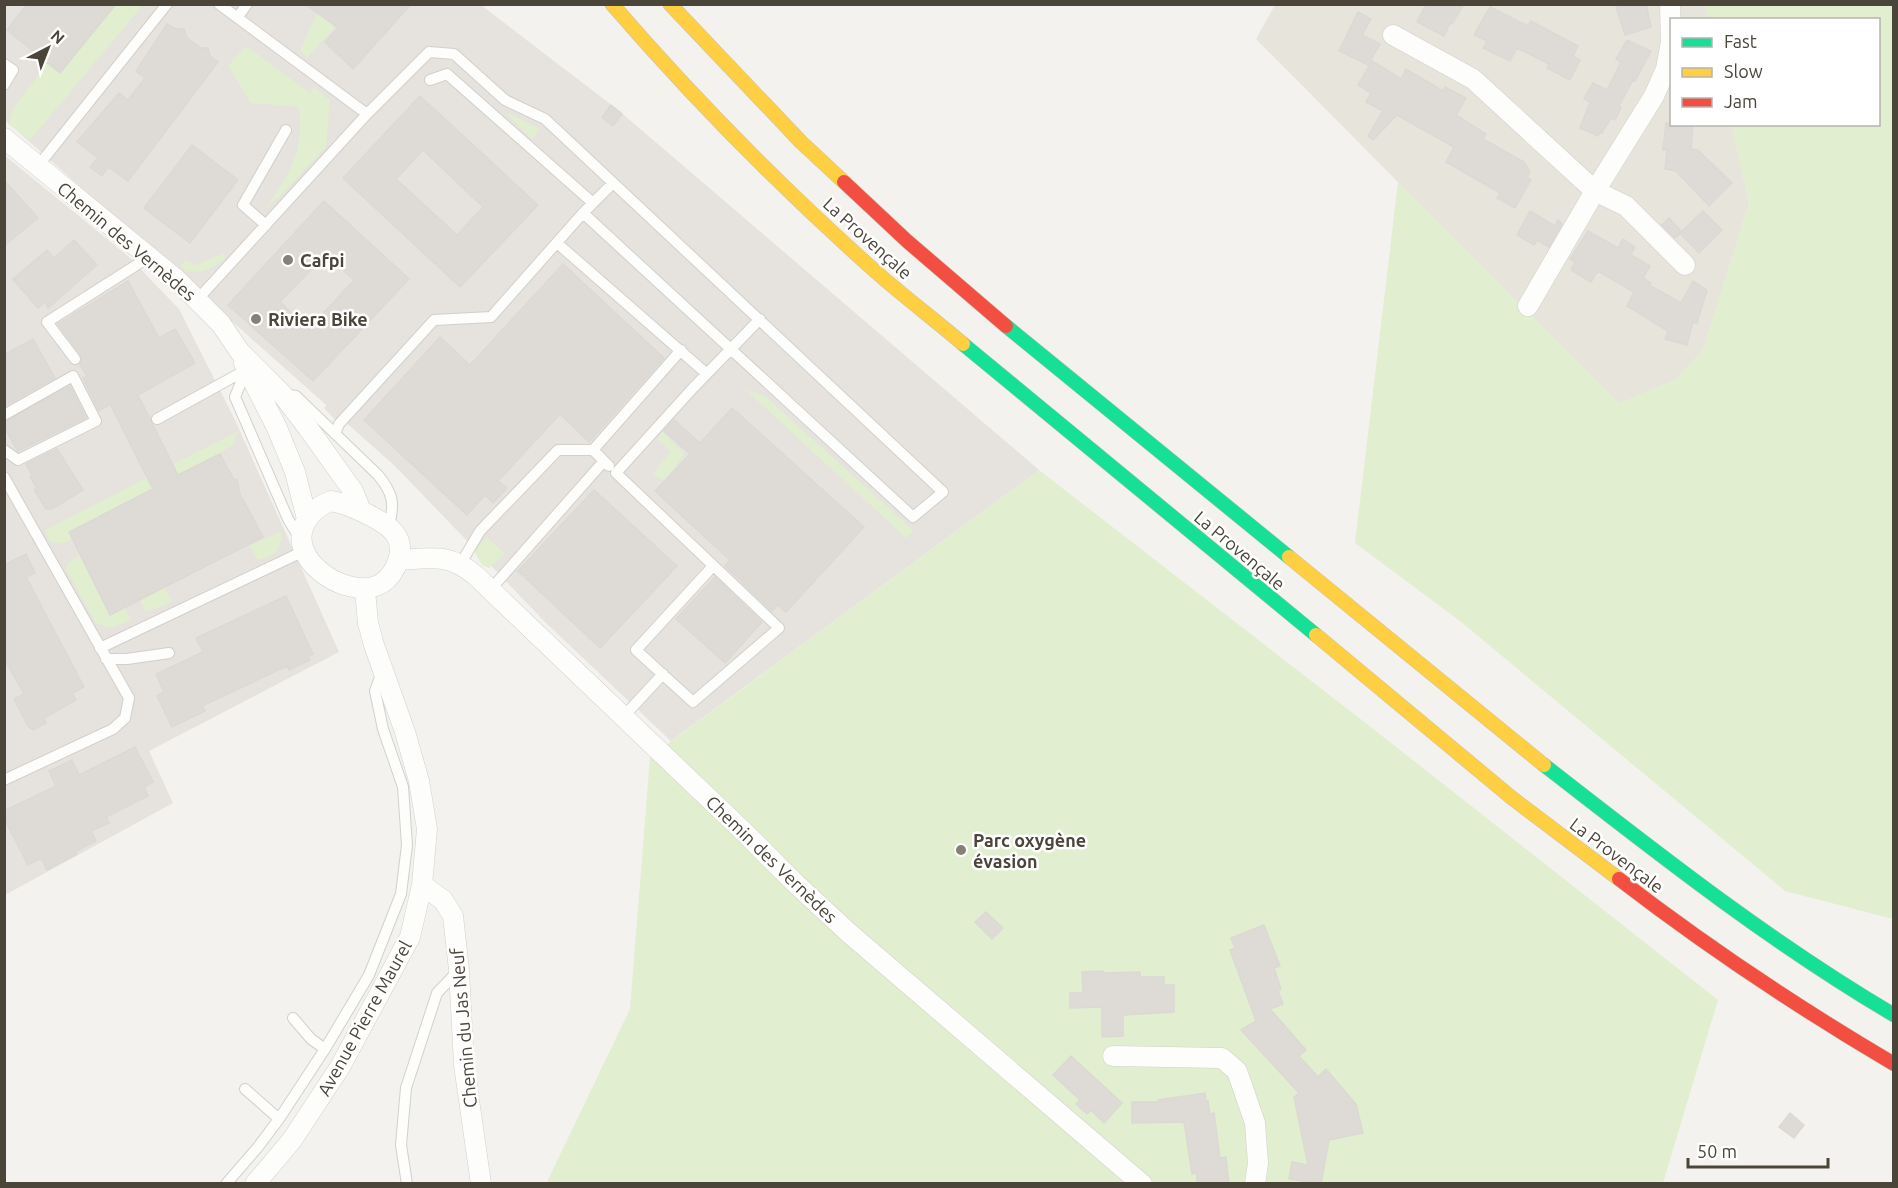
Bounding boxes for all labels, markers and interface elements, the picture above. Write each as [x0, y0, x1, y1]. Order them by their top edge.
north arrow [18, 18, 78, 78]
legend [1670, 18, 1880, 126]
text: N [48, 26, 68, 48]
text: Fast [1724, 31, 1757, 51]
text: Slow [1724, 61, 1763, 81]
text: Jam [1724, 91, 1758, 111]
street label: Chemin des Vernèdes [54, 177, 200, 305]
street label: La Provençale [820, 193, 916, 283]
place label: Cafpi [300, 250, 345, 270]
marker: Cafpi [281, 253, 295, 267]
place label: Riviera Bike [268, 309, 368, 329]
marker: Riviera Bike [249, 312, 263, 326]
street label: La Provençale [1191, 506, 1289, 594]
street label: Chemin des Vernèdes [702, 791, 842, 927]
street label: La Provençale [1566, 813, 1668, 897]
place label: Parc oxygène évasion [973, 830, 1086, 871]
marker: Parc oxygène évasion [954, 843, 968, 857]
street label: Avenue Pierre Maurel [313, 937, 415, 1099]
street label: Chemin du Jas Neuf [446, 947, 480, 1109]
scale bar [1688, 1131, 1828, 1169]
text: 50 m [1697, 1141, 1737, 1161]

